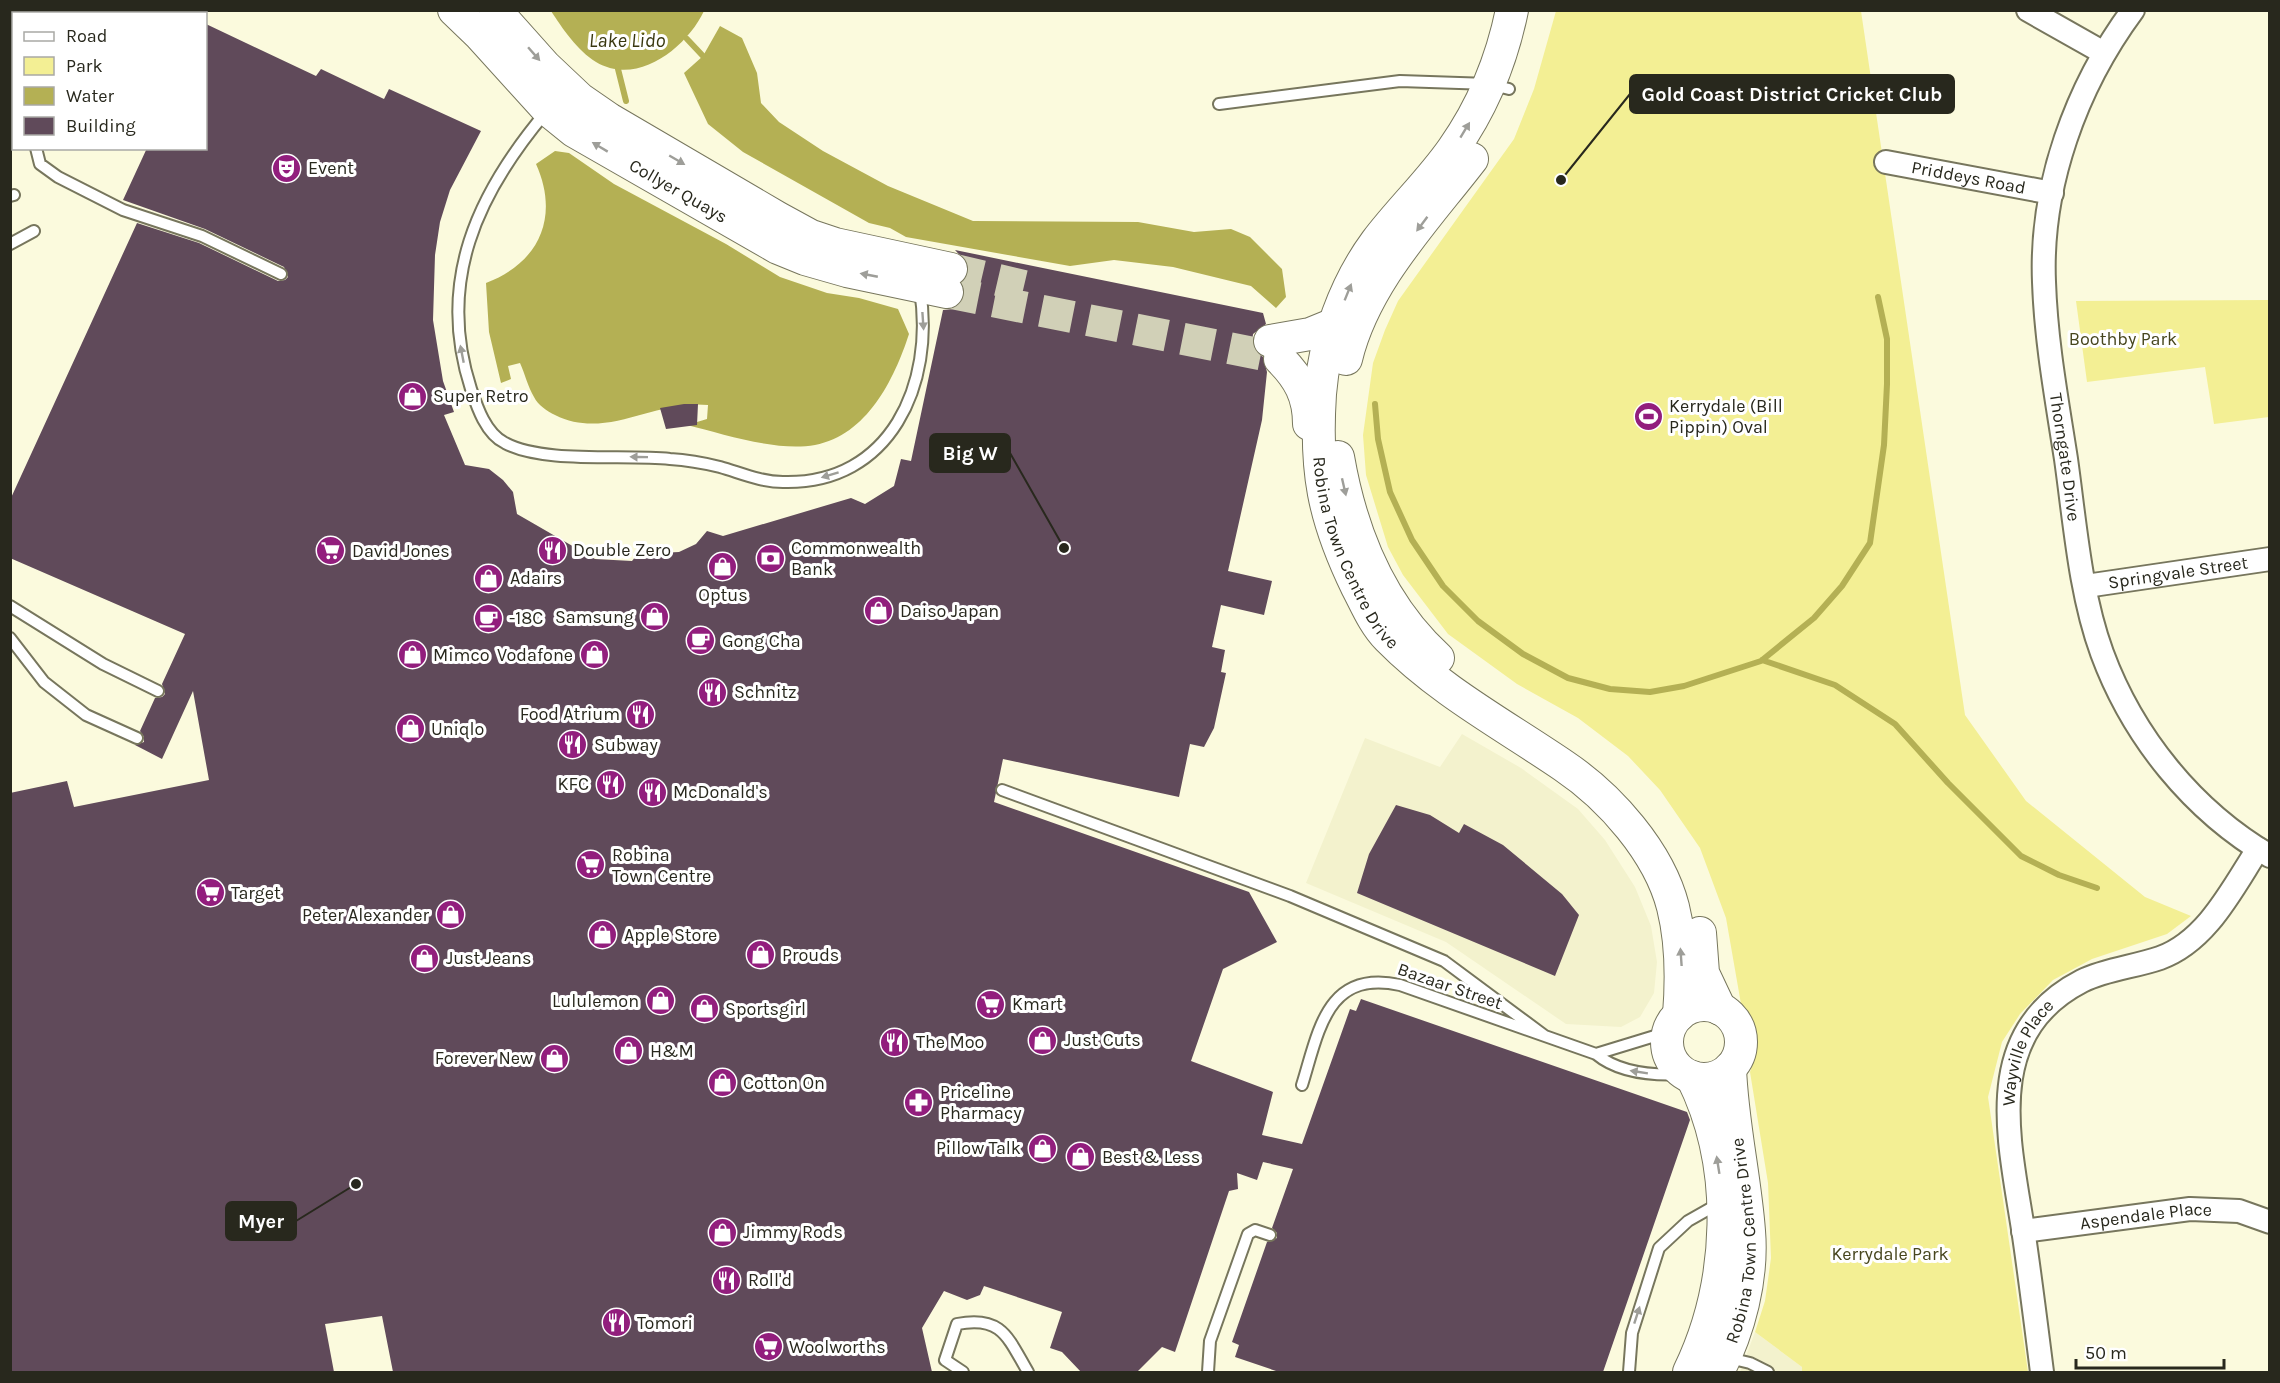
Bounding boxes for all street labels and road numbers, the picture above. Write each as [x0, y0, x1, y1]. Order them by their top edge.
street label: Collyer Quays [625, 154, 731, 228]
street label: Priddeys Road [1910, 156, 2028, 199]
street label: Thorngate Drive [2045, 391, 2085, 523]
street label: Robina Town Centre Drive [1308, 456, 1403, 654]
street label: Springvale Street [2106, 551, 2250, 594]
street label: Bazaar Street [1395, 958, 1506, 1014]
street label: Wayville Place [1997, 994, 2058, 1106]
street label: Robina Town Centre Drive [1721, 1136, 1761, 1346]
street label: Aspendale Place [2079, 1198, 2213, 1234]

